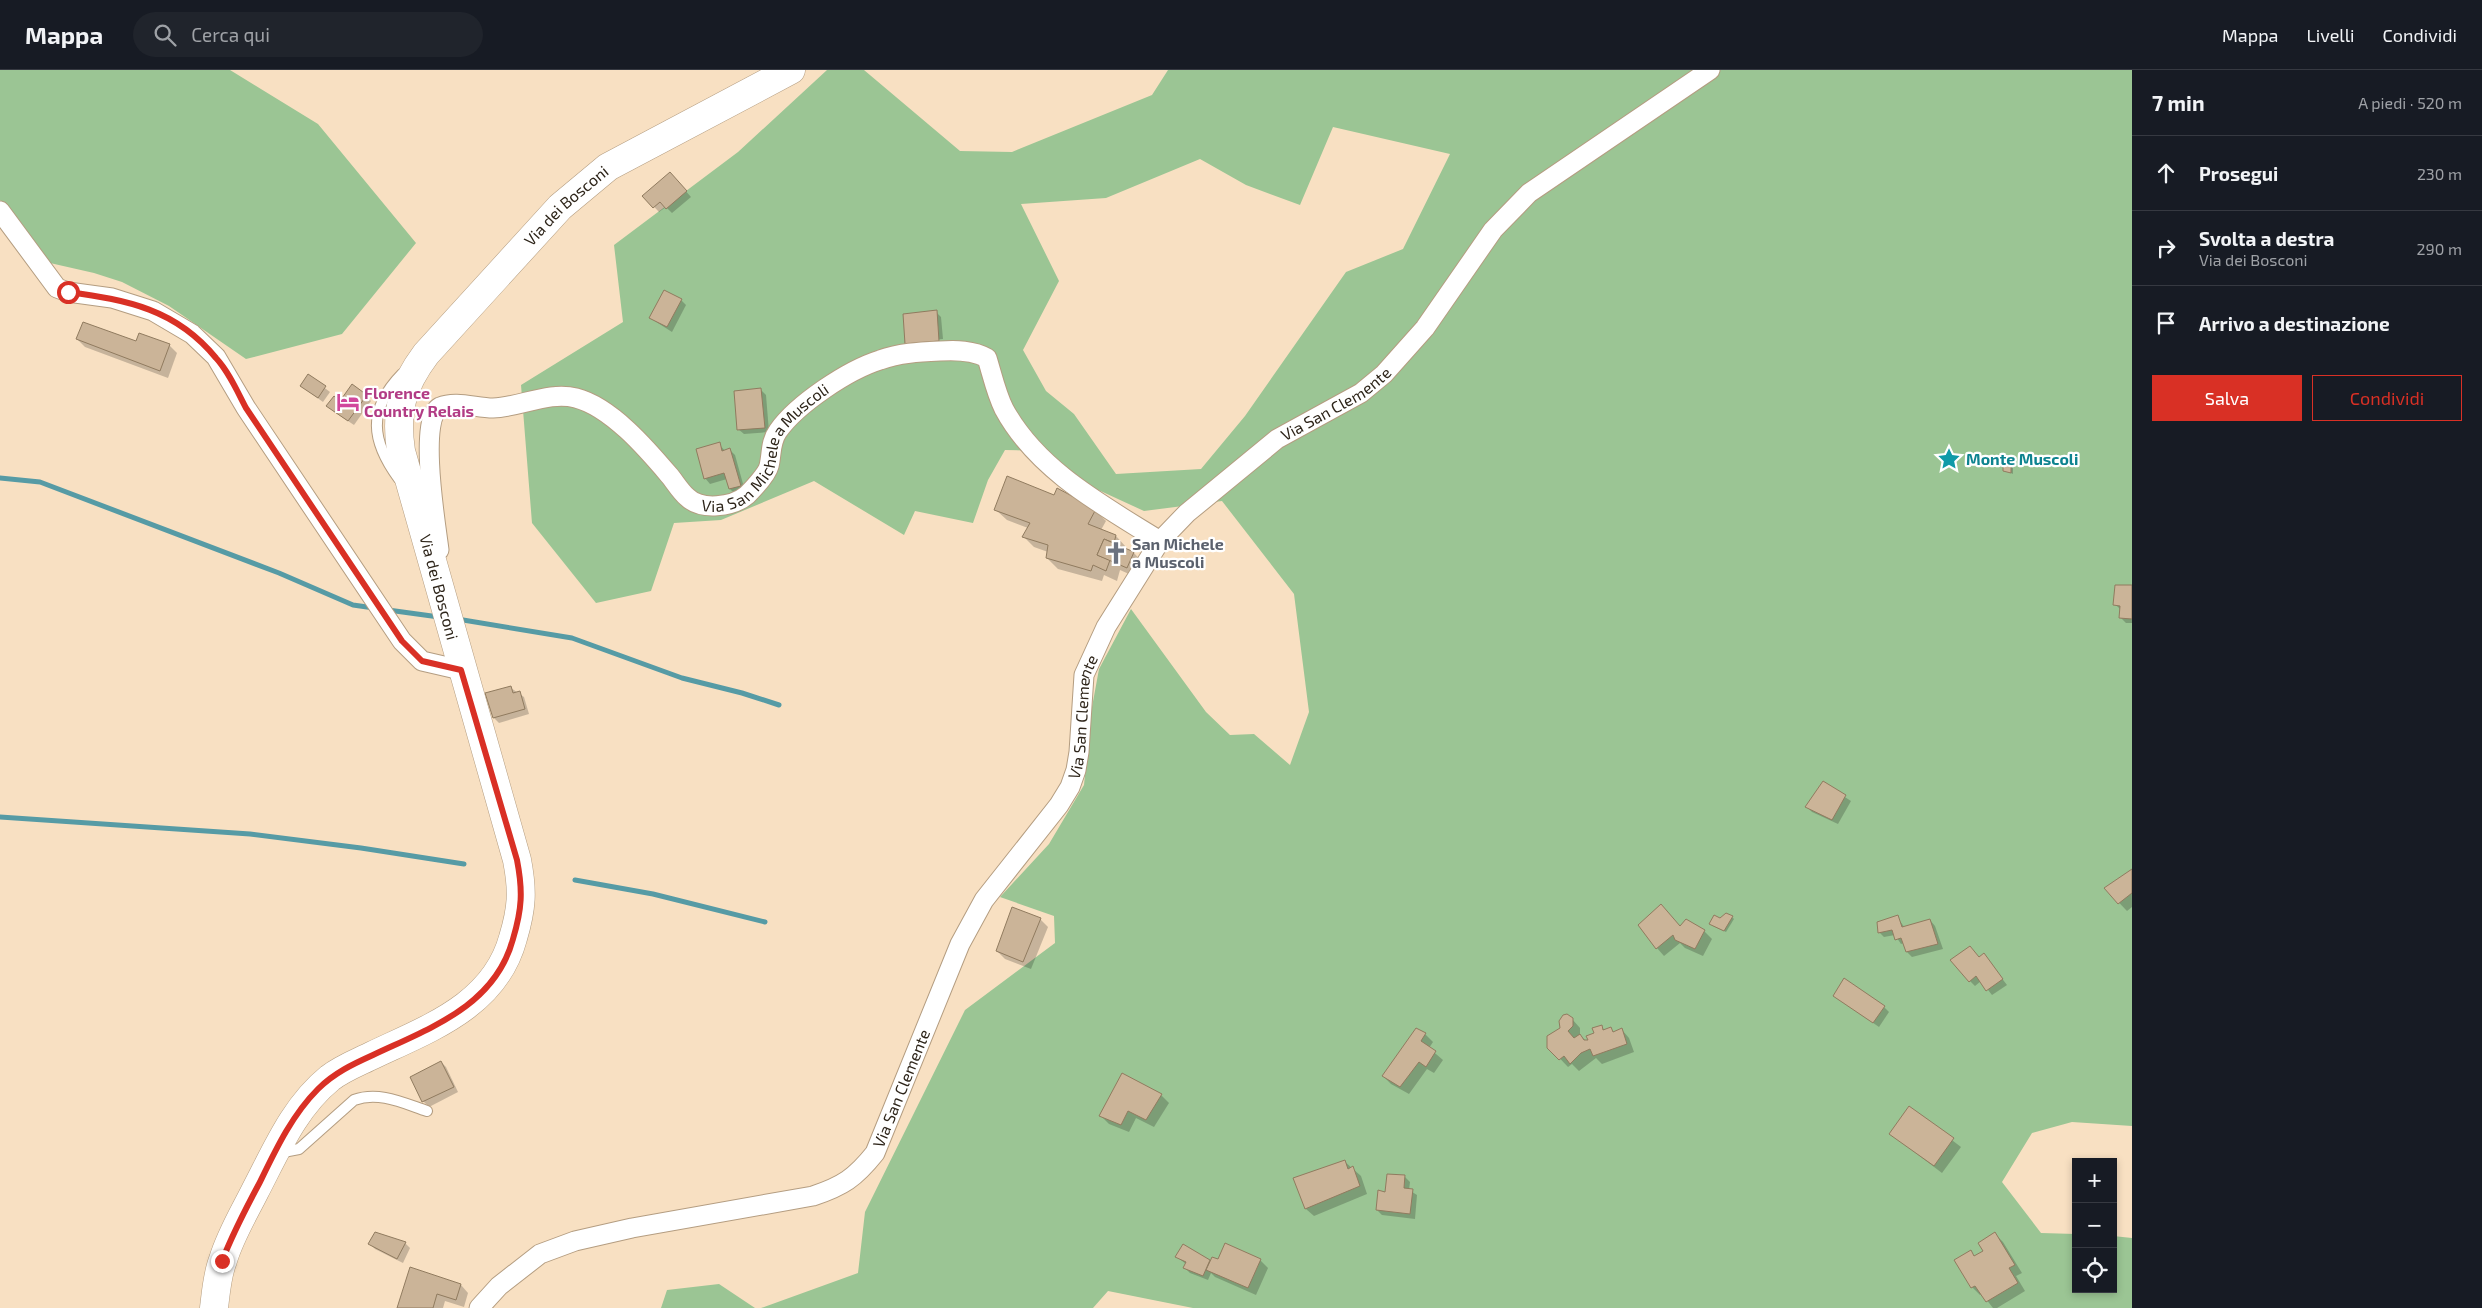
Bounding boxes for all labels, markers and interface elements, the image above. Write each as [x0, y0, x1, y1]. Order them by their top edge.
search box [133, 12, 483, 57]
text: Mappa [25, 20, 103, 49]
icon: search [151, 21, 179, 49]
text: Cerca qui [191, 23, 270, 46]
text: Mappa [2222, 24, 2279, 46]
text: Livelli [2307, 24, 2354, 46]
text: Condividi [2382, 24, 2457, 46]
text: 7 min [2152, 90, 2205, 115]
text: A piedi · 520 m [2358, 93, 2462, 112]
icon: ahead [2152, 159, 2180, 187]
street label: Via dei Bosconi [520, 161, 612, 249]
text: Prosegui [2199, 162, 2278, 185]
text: 230 m [2417, 164, 2462, 183]
text: Svolta a destra [2199, 227, 2334, 250]
icon: right [2152, 234, 2180, 262]
text: 290 m [2417, 239, 2462, 258]
text: Via dei Bosconi [2199, 250, 2308, 269]
route start [57, 281, 80, 304]
icon: arrive [2152, 309, 2180, 337]
text: Arrivo a destinazione [2199, 312, 2390, 335]
street label: Via San Clemente [1277, 363, 1395, 444]
button: Salva [2152, 375, 2302, 421]
button: Condividi [2312, 375, 2462, 421]
street label: Via San Michele a Muscoli [700, 379, 832, 515]
place label: Florence Country Relais [364, 383, 474, 421]
hotel icon: Florence Country Relais [335, 389, 361, 415]
place icon: Monte Muscoli [1936, 446, 1962, 472]
place label: Monte Muscoli [1966, 449, 2079, 468]
street label: Via dei Bosconi [416, 532, 463, 642]
place label: San Michele a Muscoli [1132, 534, 1224, 571]
church icon: San Michele a Muscoli [1103, 540, 1129, 566]
street label: Via San Clemente [1064, 651, 1101, 782]
street label: Via San Clemente [868, 1026, 933, 1150]
map controls [2072, 1158, 2117, 1293]
button: + [2072, 1158, 2117, 1203]
button: − [2072, 1203, 2117, 1248]
button: locate [2072, 1248, 2117, 1293]
route end [211, 1250, 234, 1273]

